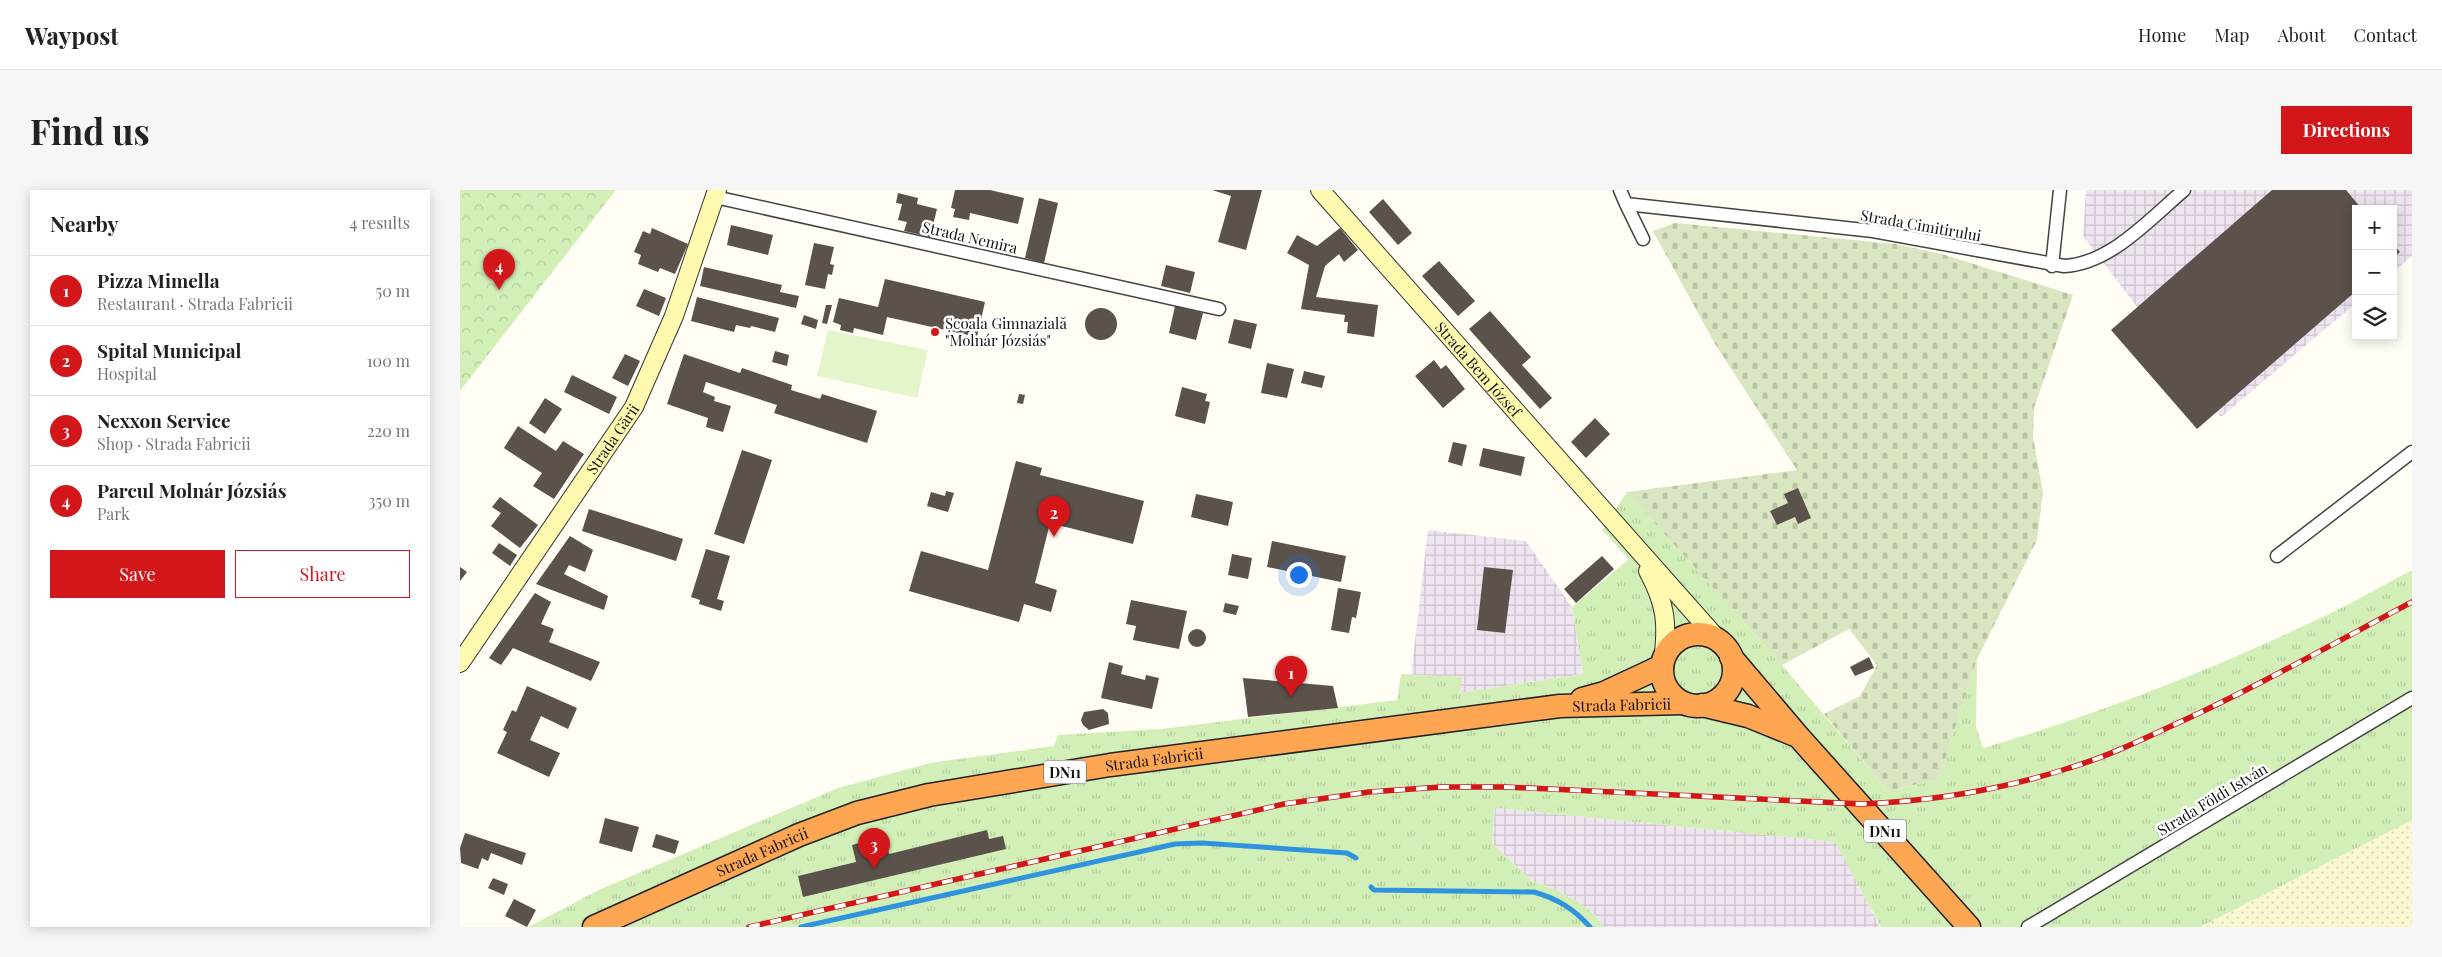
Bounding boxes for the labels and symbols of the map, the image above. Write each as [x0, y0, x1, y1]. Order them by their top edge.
street label: Strada Cimitirului [1859, 205, 1984, 246]
street label: Strada Nemira [920, 216, 1020, 258]
pin: 4 [483, 249, 515, 290]
place label: Școala Gimnazială "Molnár Józsiás" [945, 313, 1067, 350]
street label: Strada Bem József [1431, 317, 1527, 422]
marker: Școala Gimnazială "Molnár Józsiás" [929, 326, 941, 338]
street label: Strada Gării [581, 399, 644, 478]
pin: 2 [1038, 496, 1070, 537]
your location [1286, 562, 1312, 588]
pin: 1 [1275, 656, 1307, 697]
street label: Strada Fabricii [1572, 693, 1672, 716]
street label: Strada Fabricii [1104, 743, 1205, 776]
street label: Strada Földi István [2153, 758, 2271, 840]
road number: DN11 [1044, 760, 1086, 784]
road number: DN11 [1864, 820, 1906, 842]
street label: Strada Fabricii [713, 822, 811, 881]
pin: 3 [858, 828, 890, 869]

